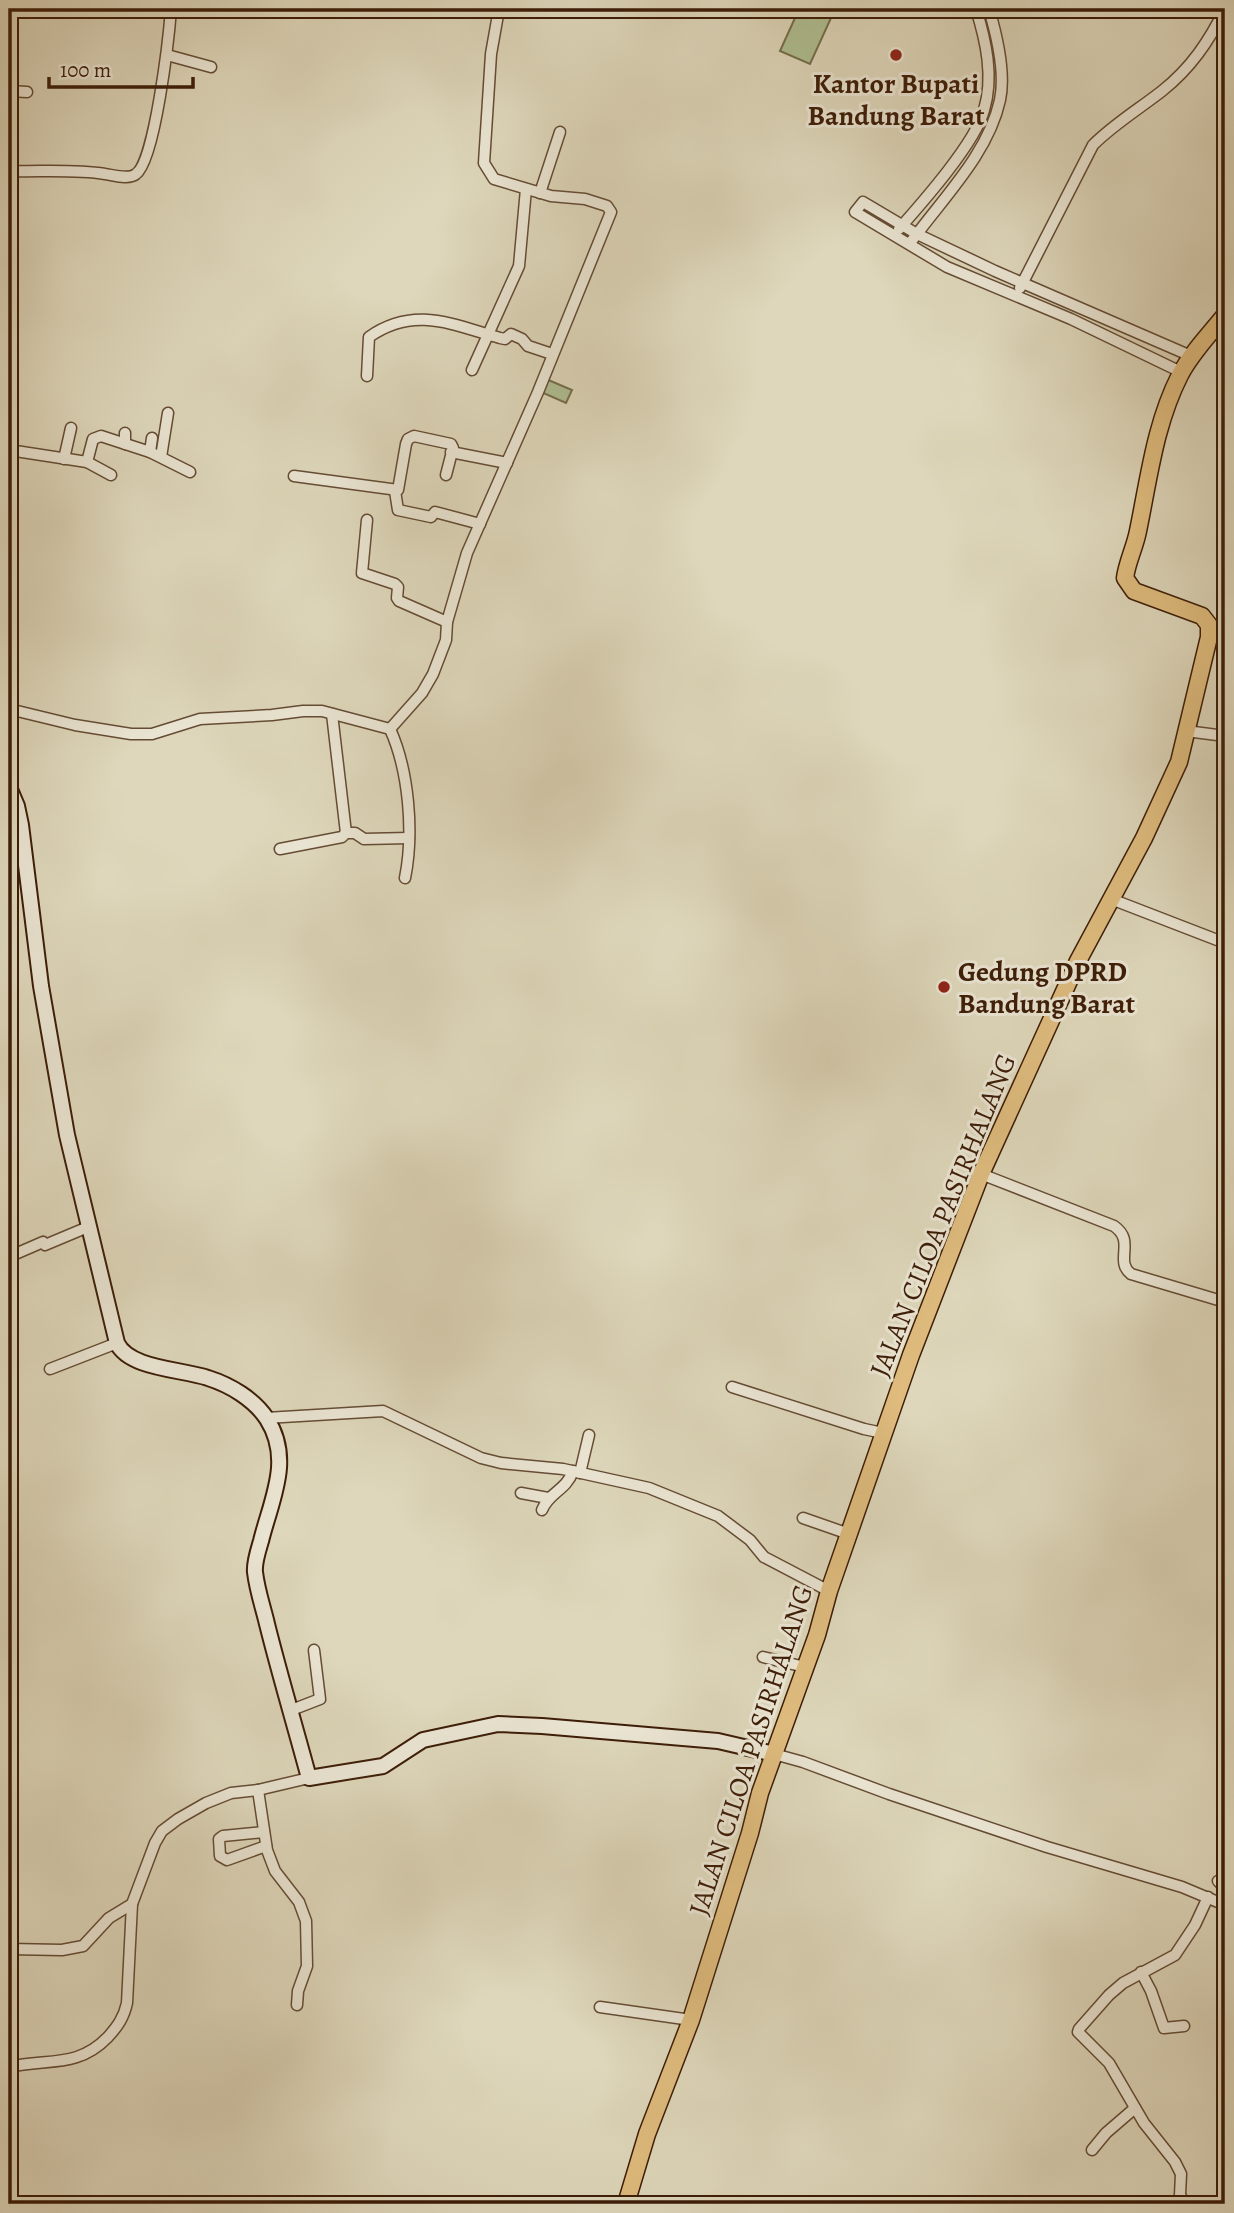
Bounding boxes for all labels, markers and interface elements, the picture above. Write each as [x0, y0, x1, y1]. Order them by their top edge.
scale bar [49, 46, 192, 90]
marker: Kantor Bupati Bandung Barat [888, 47, 904, 63]
text: 100 m [60, 56, 111, 84]
place label: Kantor Bupati Bandung Barat [807, 65, 985, 135]
place label: Gedung DPRD Bandung Barat [958, 953, 1135, 1023]
marker: Gedung DPRD Bandung Barat [936, 979, 952, 995]
street label: JALAN CILOA PASIRHALANG [861, 1048, 1025, 1383]
street label: JALAN CILOA PASIRHALANG [680, 1580, 822, 1920]

